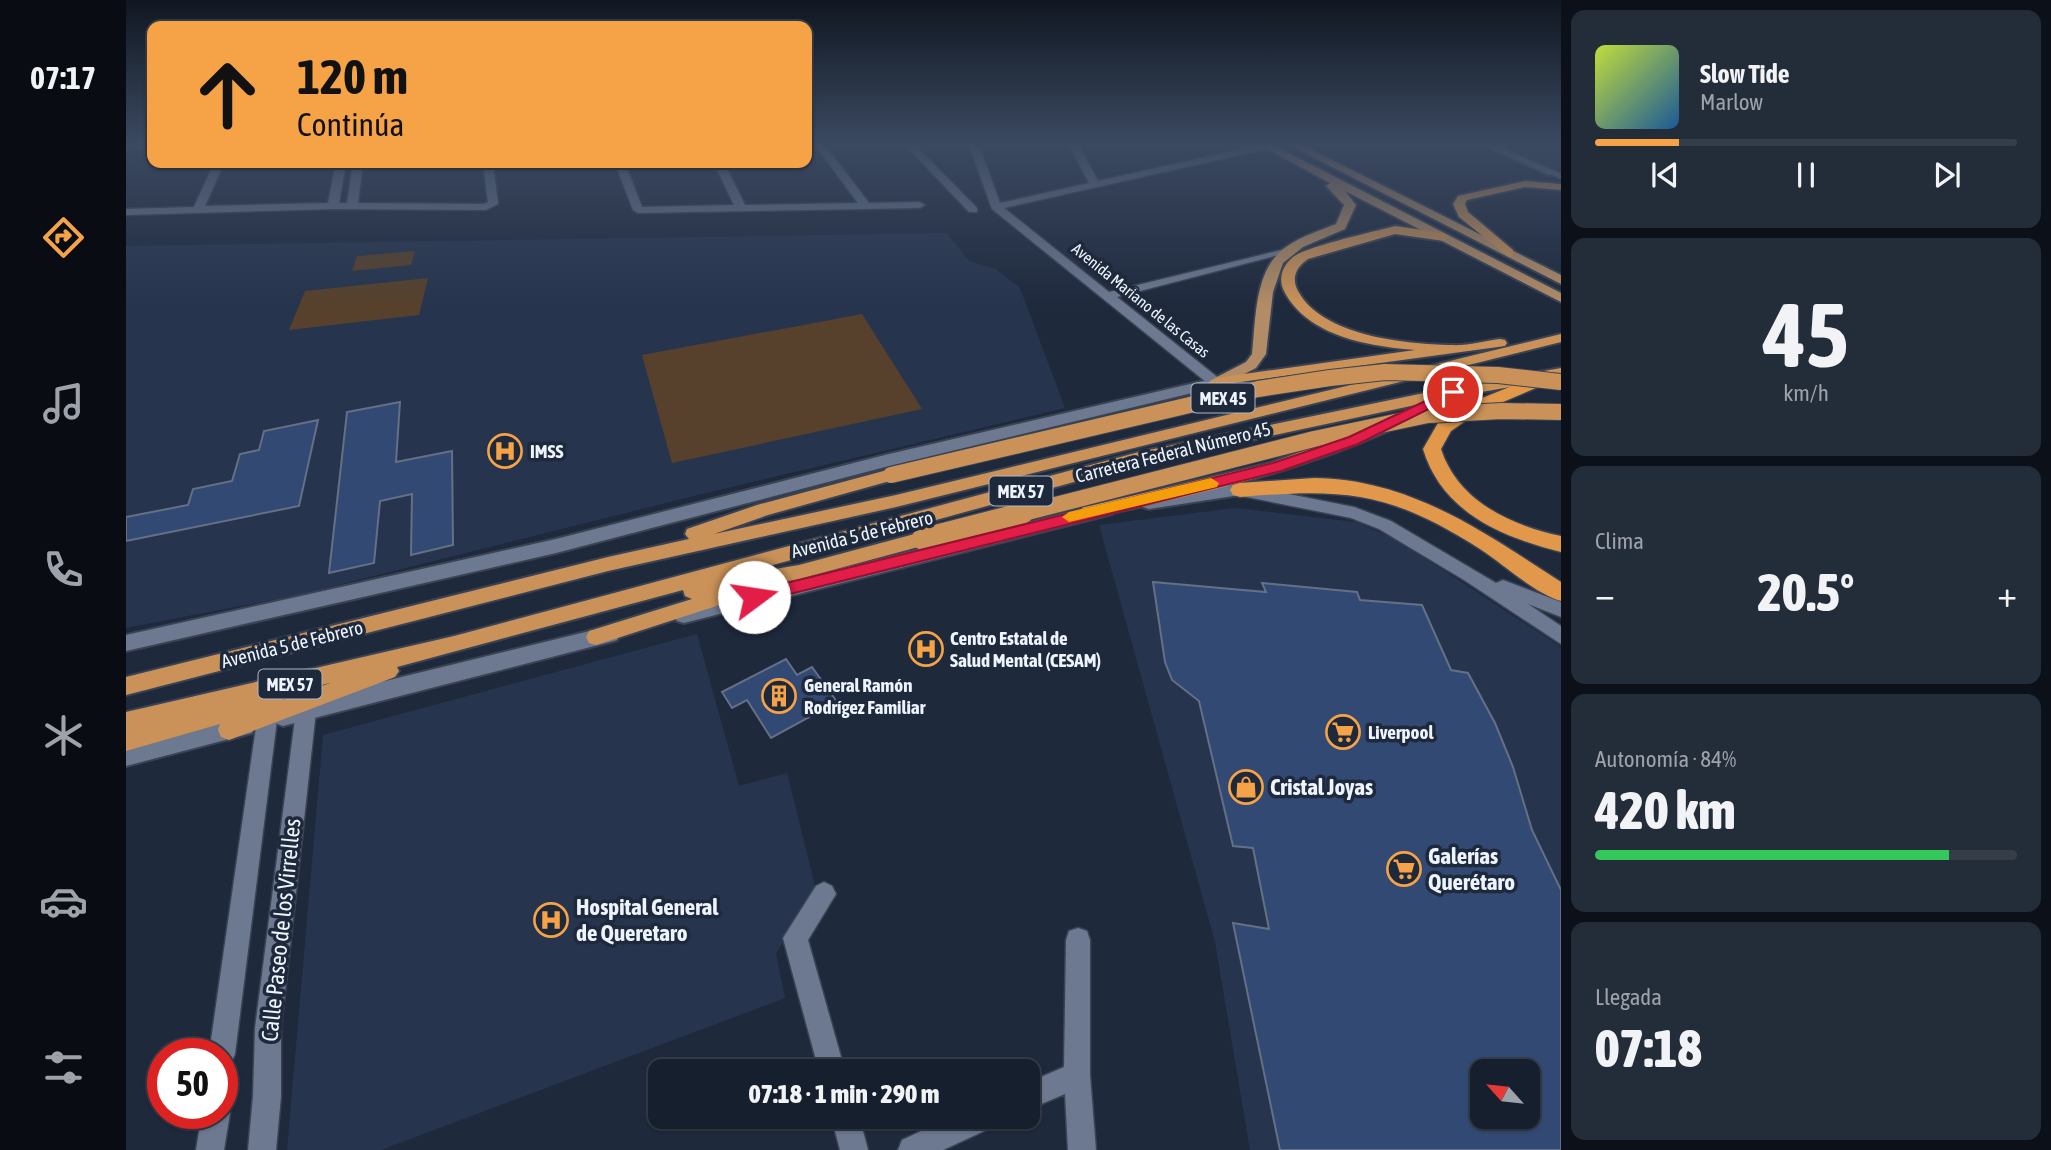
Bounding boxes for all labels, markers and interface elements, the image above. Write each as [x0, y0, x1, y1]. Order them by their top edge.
text: 120 m [297, 48, 408, 104]
icon: ahead [182, 49, 273, 140]
text: 07:17 [30, 59, 96, 96]
text: Slow Tide [1700, 59, 1790, 89]
text: Marlow [1700, 89, 1763, 115]
text: Continúa [297, 106, 404, 143]
icon: previous [1646, 156, 1684, 194]
icon: pause [1787, 156, 1825, 194]
icon: next [1928, 156, 1966, 194]
icon: directions [39, 213, 88, 262]
street label: Avenida Mariano de las Casas [1069, 239, 1214, 361]
text: 45 [1763, 282, 1849, 386]
pin [1423, 362, 1483, 422]
icon: arrive [1434, 373, 1472, 411]
icon: music [39, 379, 88, 428]
text: km/h [1783, 380, 1829, 406]
road number: MEX 45 [1192, 384, 1254, 412]
street label: Carretera Federal Número 45 [1073, 417, 1273, 487]
hospital icon: IMSS [486, 432, 524, 470]
place label: IMSS [530, 440, 564, 462]
road number: MEX 57 [990, 476, 1052, 505]
street label: Avenida 5 de Febrero [789, 506, 935, 562]
text: Clima [1595, 528, 1644, 554]
icon: phone [39, 545, 88, 594]
position arrow [717, 560, 791, 634]
text: 20.5° [1758, 562, 1854, 622]
text: − [1595, 572, 1615, 615]
text: + [1997, 572, 2017, 615]
street label: Avenida 5 de Febrero [219, 616, 365, 672]
place label: Centro Estatal de Salud Mental (CESAM) [950, 627, 1101, 671]
hospital icon: Centro Estatal de Salud Mental (CESAM) [907, 630, 945, 668]
road number: MEX 57 [258, 670, 322, 698]
place label: General Ramón Rodrígez Familiar [804, 674, 926, 718]
building icon: General Ramón Rodrígez Familiar [760, 677, 798, 715]
icon: climate [39, 711, 88, 760]
supermarket icon: Liverpool [1324, 713, 1362, 751]
place label: Liverpool [1368, 721, 1434, 743]
text: Autonomía · 84% [1595, 746, 1736, 772]
shop icon: Cristal Joyas [1227, 768, 1265, 806]
place label: Cristal Joyas [1270, 774, 1373, 800]
text: 420 km [1595, 780, 1736, 840]
street label: Calle Paseo de los Virrelles [256, 817, 306, 1043]
place label: Galerías Querétaro [1428, 843, 1515, 895]
supermarket icon: Galerías Querétaro [1385, 850, 1423, 888]
icon: car [39, 877, 88, 926]
place label: Hospital General de Queretaro [576, 894, 719, 946]
hospital icon: Hospital General de Queretaro [532, 901, 570, 939]
text: Llegada [1595, 984, 1662, 1010]
text: 07:18 [1595, 1018, 1702, 1078]
speed limit sign: 50 [147, 1038, 238, 1129]
icon: filters [39, 1043, 88, 1092]
north arrow [1470, 1059, 1540, 1129]
map controls [1470, 1059, 1540, 1129]
text: 07:18 · 1 min · 290 m [749, 1079, 939, 1109]

